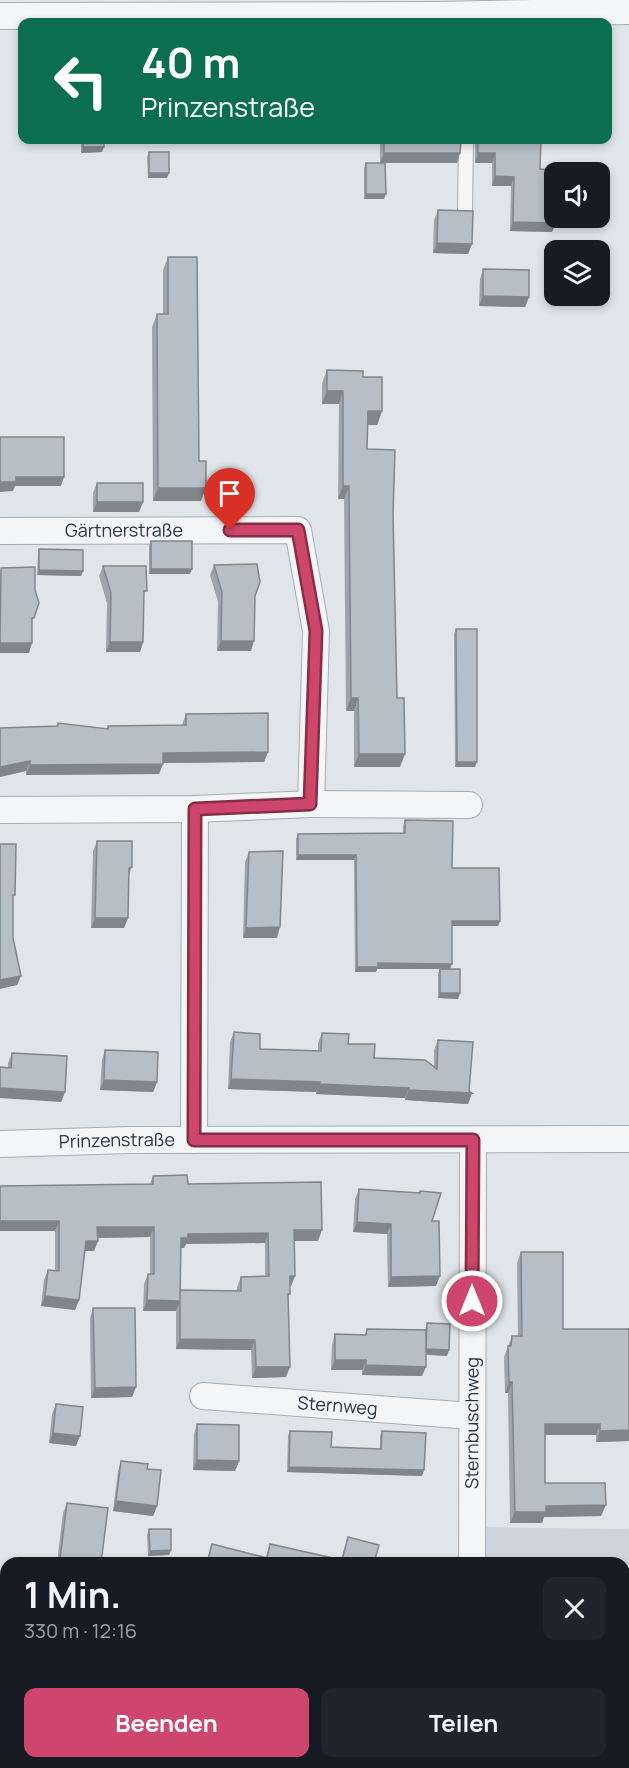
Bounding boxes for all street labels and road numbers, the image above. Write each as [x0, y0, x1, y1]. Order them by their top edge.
street label: Gärtnerstraße [65, 517, 183, 542]
street label: Prinzenstraße [58, 1127, 175, 1153]
street label: Sternbuschweg [459, 1357, 483, 1489]
street label: Sternweg [297, 1390, 379, 1420]

